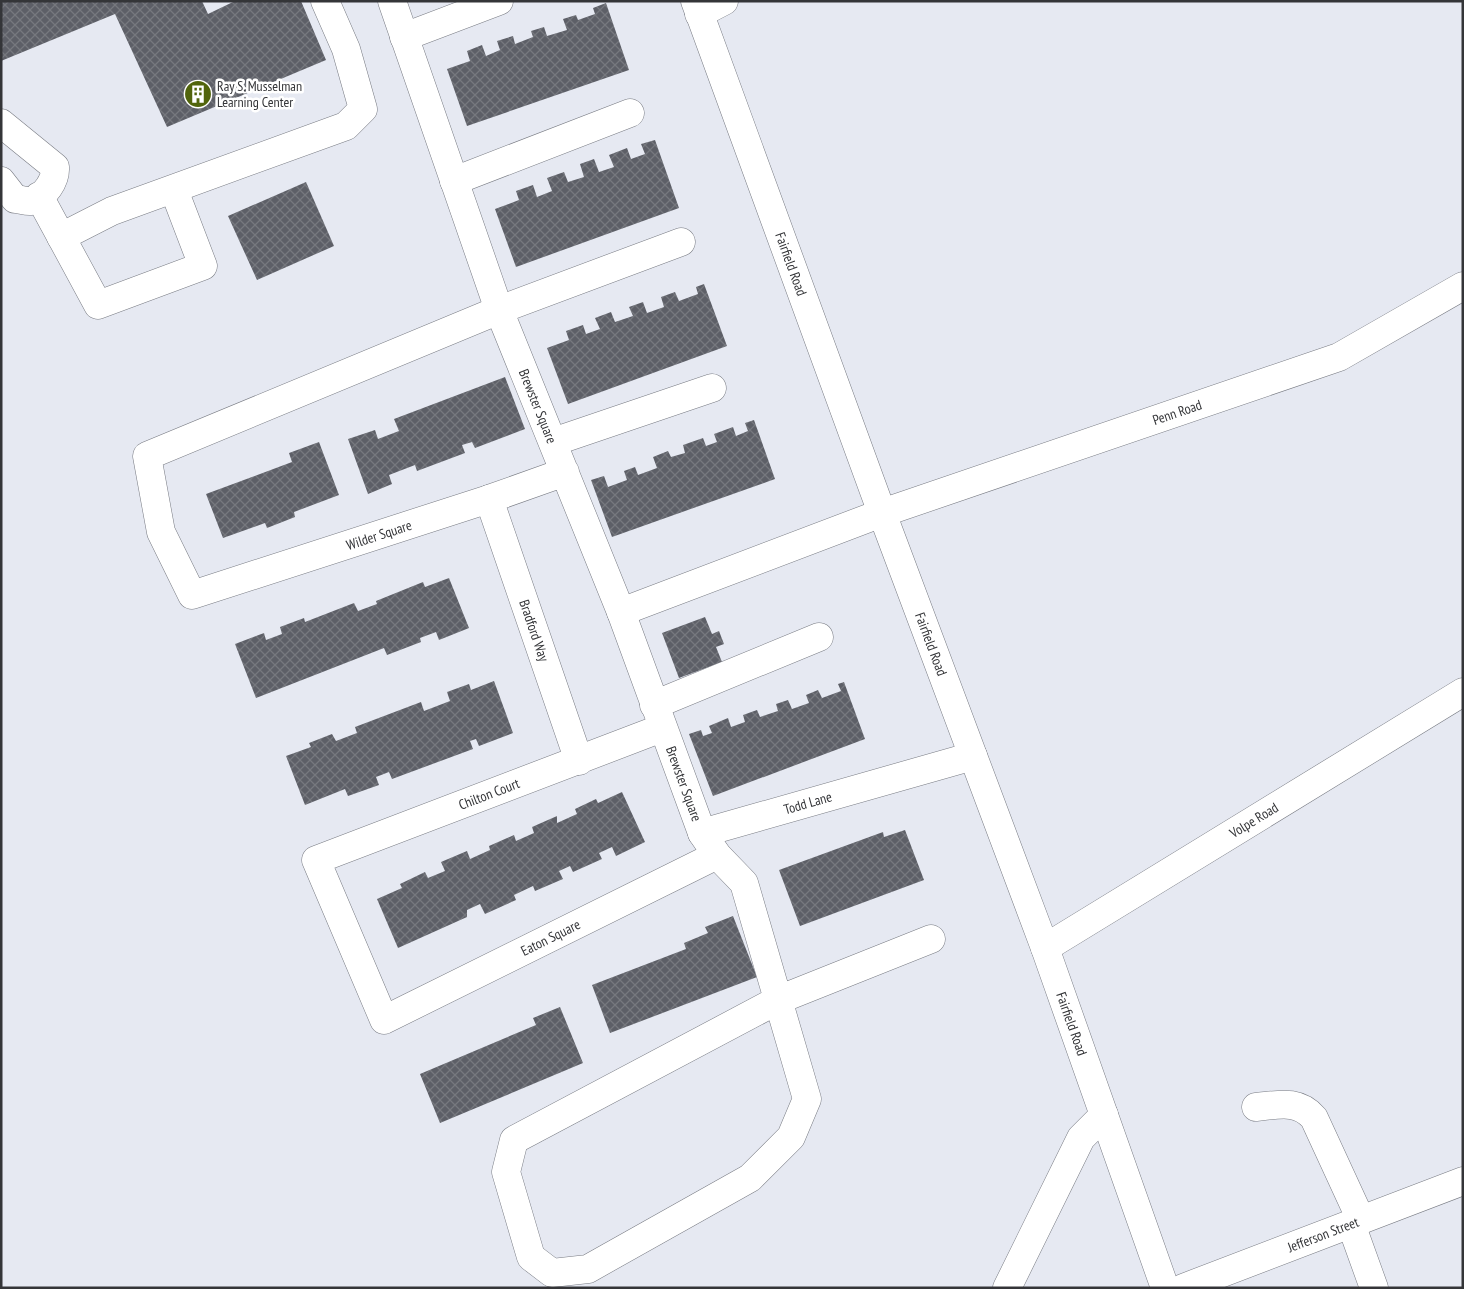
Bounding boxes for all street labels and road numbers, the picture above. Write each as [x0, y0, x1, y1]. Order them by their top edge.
street label: Fairfield Road [771, 230, 811, 298]
street label: Brewster Square [515, 366, 561, 446]
street label: Penn Road [1150, 396, 1204, 429]
street label: Wilder Square [344, 516, 414, 554]
street label: Bradford Way [515, 597, 553, 664]
street label: Fairfield Road [911, 610, 951, 678]
street label: Brewster Square [662, 744, 706, 824]
street label: Chilton Court [456, 774, 522, 814]
street label: Todd Lane [782, 788, 834, 818]
street label: Volpe Road [1225, 798, 1282, 842]
street label: Eaton Square [518, 915, 583, 960]
street label: Fairfield Road [1052, 989, 1091, 1058]
street label: Jefferson Street [1284, 1213, 1361, 1257]

